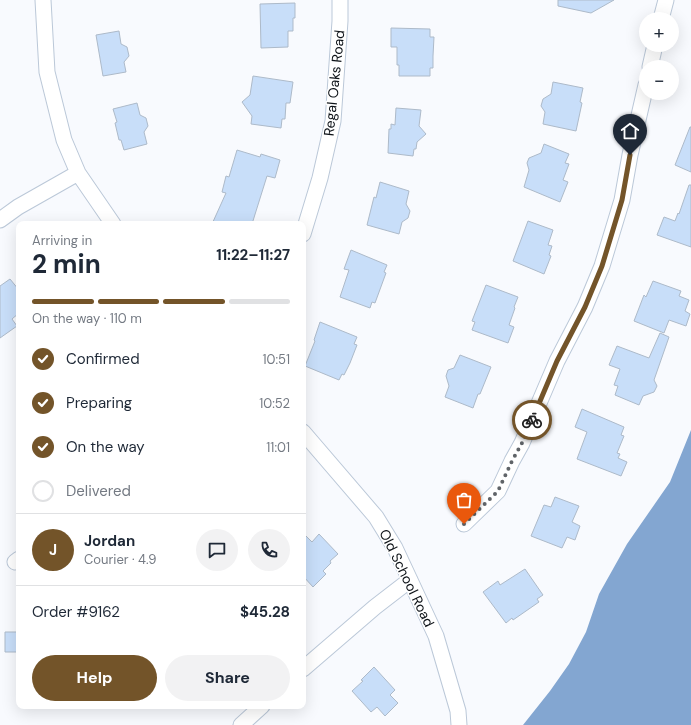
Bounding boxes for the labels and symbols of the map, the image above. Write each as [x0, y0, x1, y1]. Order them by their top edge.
street label: Regal Oaks Road [319, 29, 349, 137]
pin [613, 114, 647, 155]
courier [512, 400, 552, 440]
pin [447, 483, 481, 524]
street label: Old School Road [376, 526, 438, 630]

